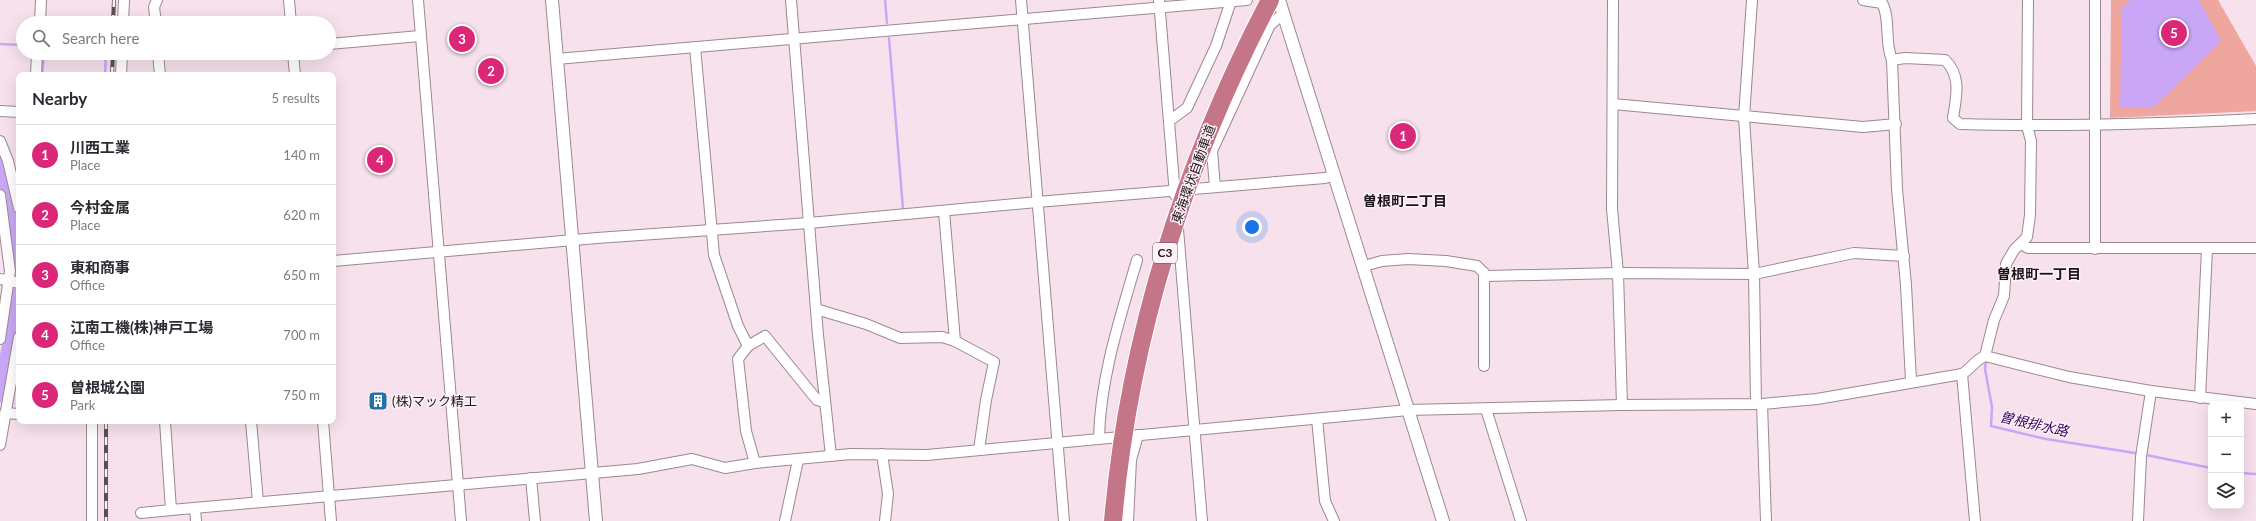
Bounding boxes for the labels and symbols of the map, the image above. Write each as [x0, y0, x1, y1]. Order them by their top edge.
pin: 5 [2161, 18, 2187, 48]
pin: 3 [449, 24, 475, 54]
pin: 2 [478, 56, 504, 86]
pin: 1 [1390, 121, 1416, 151]
street label: 東海環状自動車道 [1168, 122, 1218, 226]
pin: 4 [367, 145, 393, 175]
district label: 曽根町二丁目 [1363, 192, 1447, 209]
your location [1242, 217, 1262, 237]
road number: C3 [1153, 243, 1177, 263]
district label: 曽根町一丁目 [1997, 265, 2081, 282]
building icon: (株)マック精工 [367, 390, 389, 412]
place label: (株)マック精工 [392, 393, 477, 409]
water label: 曽根排水路 [1998, 407, 2071, 440]

